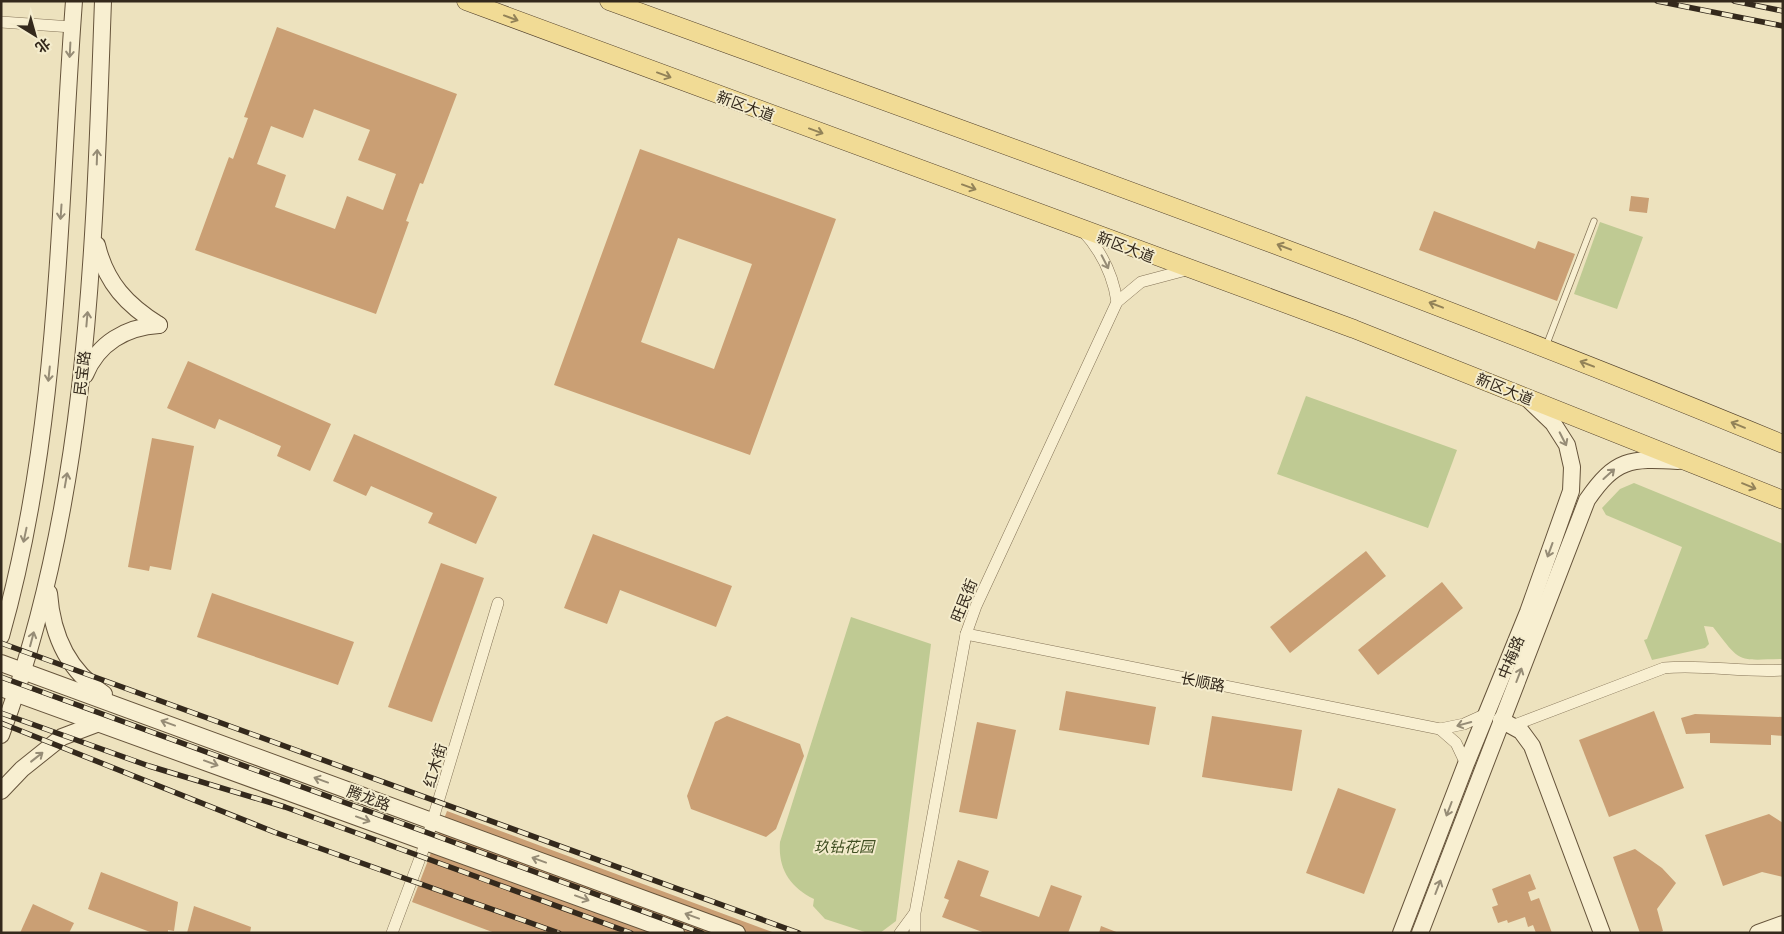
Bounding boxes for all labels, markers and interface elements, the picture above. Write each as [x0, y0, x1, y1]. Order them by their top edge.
north arrow [10, 10, 60, 60]
one-way arrow [503, 14, 519, 23]
text: 北 [32, 34, 55, 58]
one-way arrow [66, 42, 75, 58]
one-way arrow [656, 70, 671, 80]
street label: 新区大道 [714, 84, 778, 126]
one-way arrow [808, 127, 823, 136]
one-way arrow [93, 149, 102, 165]
one-way arrow [960, 183, 976, 192]
one-way arrow [56, 204, 65, 220]
street label: 新区大道 [1094, 225, 1158, 267]
one-way arrow [1277, 242, 1292, 251]
one-way arrow [1101, 254, 1110, 269]
one-way arrow [1429, 300, 1444, 309]
one-way arrow [82, 311, 92, 327]
street label: 民宝路 [67, 349, 95, 397]
one-way arrow [1580, 359, 1595, 368]
one-way arrow [44, 366, 53, 382]
street label: 新区大道 [1473, 366, 1537, 410]
one-way arrow [1731, 420, 1746, 430]
one-way arrow [1558, 432, 1568, 447]
one-way arrow [1603, 468, 1616, 479]
one-way arrow [61, 472, 71, 488]
one-way arrow [1741, 481, 1756, 491]
one-way arrow [20, 526, 29, 542]
one-way arrow [1545, 542, 1555, 558]
street label: 旺民街 [944, 575, 982, 625]
one-way arrow [28, 631, 37, 647]
street label: 中梅路 [1491, 632, 1529, 682]
street label: 长顺路 [1179, 665, 1227, 697]
one-way arrow [1515, 668, 1524, 683]
one-way arrow [161, 718, 177, 727]
one-way arrow [1456, 720, 1472, 729]
street label: 红木街 [416, 740, 452, 790]
one-way arrow [30, 752, 43, 763]
one-way arrow [202, 759, 218, 768]
one-way arrow [314, 775, 329, 784]
street label: 腾龙路 [344, 778, 394, 816]
one-way arrow [1444, 801, 1453, 816]
one-way arrow [355, 815, 370, 824]
park label: 玖钻花园 [814, 834, 876, 857]
one-way arrow [532, 855, 547, 864]
one-way arrow [1433, 880, 1443, 895]
one-way arrow [573, 894, 589, 903]
one-way arrow [684, 911, 700, 920]

